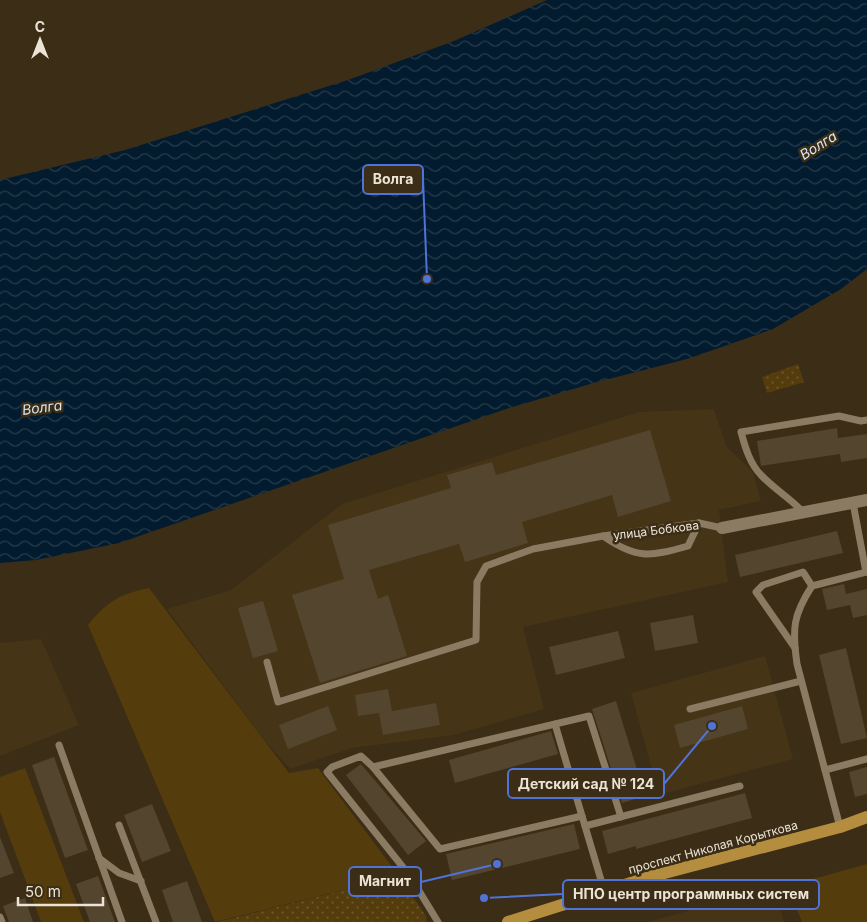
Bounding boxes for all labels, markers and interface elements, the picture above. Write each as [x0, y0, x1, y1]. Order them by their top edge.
north arrow [15, 15, 65, 65]
text: С [35, 18, 45, 35]
water label: Волга [796, 127, 840, 163]
callout: Волга [363, 165, 423, 194]
text: Волга [373, 170, 413, 187]
water label: Волга [21, 396, 63, 418]
street label: улица Бобкова [612, 517, 700, 543]
callout: Детский сад № 124 [508, 769, 664, 798]
text: Детский сад № 124 [518, 775, 654, 792]
street label: проспект Николая Корыткова [627, 817, 799, 877]
callout: Магнит [349, 867, 421, 896]
text: Магнит [359, 872, 411, 889]
scale bar [18, 874, 102, 906]
callout: НПО центр программных систем [563, 880, 819, 909]
text: 50 m [25, 882, 61, 901]
text: НПО центр программных систем [573, 885, 809, 902]

